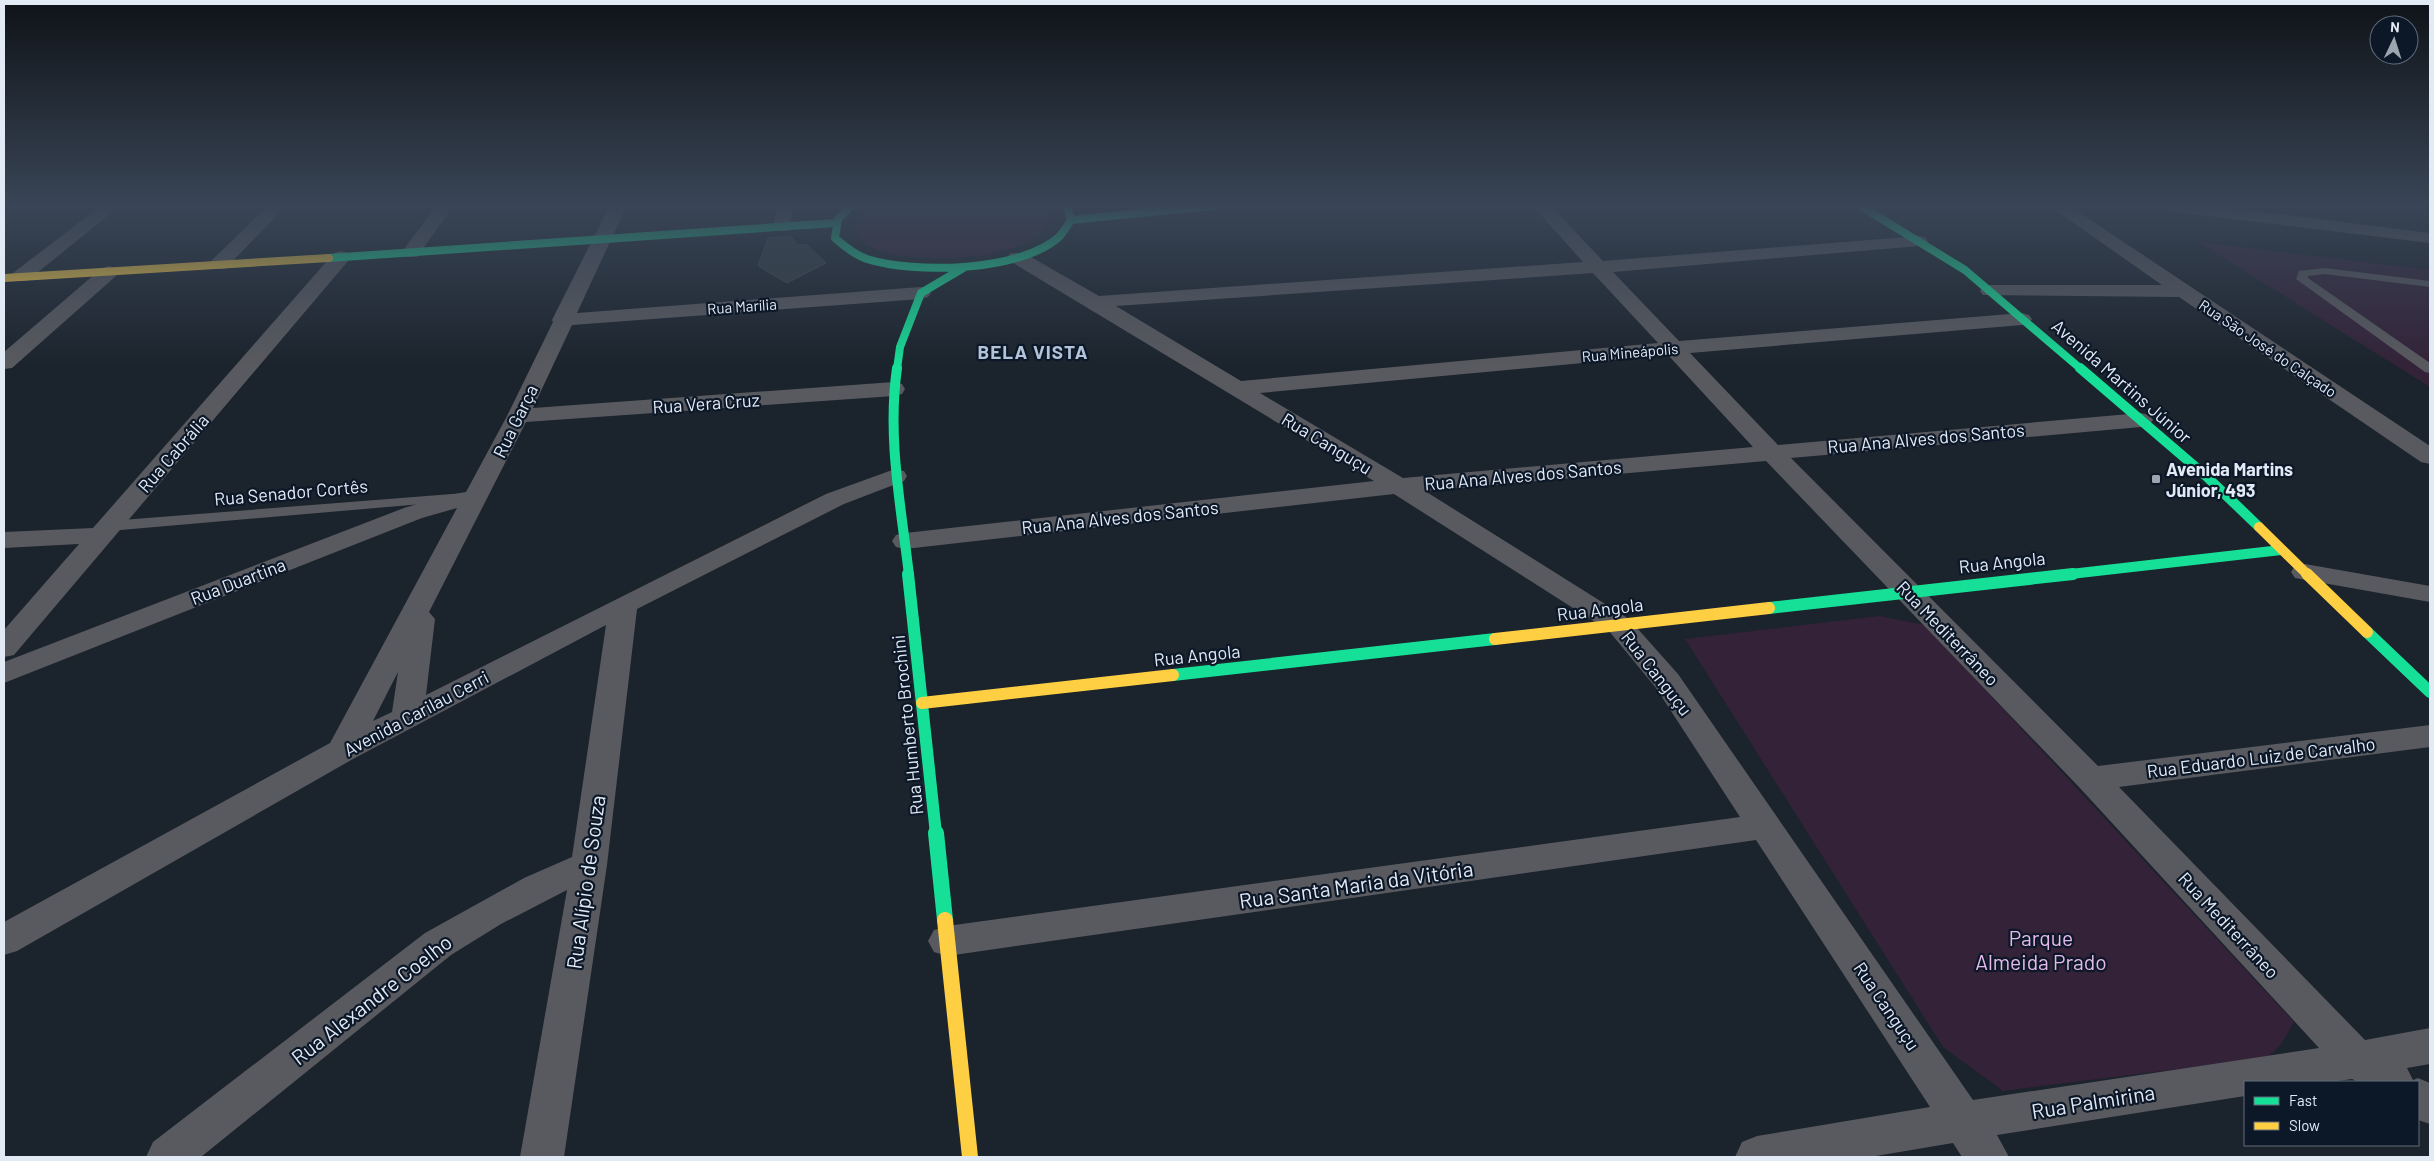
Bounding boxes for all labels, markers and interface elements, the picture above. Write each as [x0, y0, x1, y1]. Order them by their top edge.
north arrow [2369, 15, 2419, 65]
text: N [2390, 18, 2400, 35]
street label: Rua Marília [707, 295, 777, 317]
street label: Rua São José do Calçado [2196, 295, 2340, 401]
street label: Avenida Martins Júnior [2048, 314, 2197, 448]
street label: Rua Mineápolis [1581, 339, 1679, 365]
district label: BELA VISTA [977, 340, 1089, 363]
street label: Rua Garça [488, 381, 542, 461]
street label: Rua Vera Cruz [652, 388, 760, 418]
street label: Rua Canguçu [1278, 407, 1376, 479]
street label: Rua Cabrália [133, 409, 213, 497]
street label: Rua Ana Alves dos Santos [1826, 418, 2026, 458]
street label: Rua Ana Alves dos Santos [1423, 455, 1623, 495]
place label: Avenida Martins Júnior, 493 [2166, 458, 2293, 501]
marker: Avenida Martins Júnior, 493 [2150, 473, 2162, 485]
street label: Rua Senador Cortês [213, 474, 369, 510]
street label: Rua Ana Alves dos Santos [1020, 496, 1220, 538]
street label: Rua Angola [1958, 547, 2046, 577]
street label: Rua Duartina [187, 553, 289, 609]
street label: Rua Mediterrâneo [1892, 576, 2004, 690]
street label: Rua Angola [1556, 593, 1644, 625]
street label: Rua Canguçu [1617, 626, 1697, 720]
street label: Rua Humberto Brochini [887, 634, 927, 816]
street label: Rua Angola [1153, 640, 1241, 670]
street label: Avenida Carilau Cerri [340, 665, 492, 761]
street label: Rua Eduardo Luiz de Carvalho [2146, 732, 2376, 782]
street label: Rua Alípio de Souza [560, 793, 610, 971]
street label: Rua Santa Maria da Vitória [1237, 855, 1475, 913]
street label: Rua Mediterrâneo [2174, 867, 2284, 983]
park label: Parque Almeida Prado [1975, 925, 2107, 974]
street label: Rua Alexandre Coelho [286, 929, 456, 1069]
street label: Rua Canguçu [1850, 958, 1924, 1054]
street label: Rua Palmirina [2029, 1079, 2157, 1123]
legend [2244, 1081, 2419, 1146]
text: Fast [2289, 1091, 2317, 1109]
text: Slow [2289, 1116, 2320, 1134]

